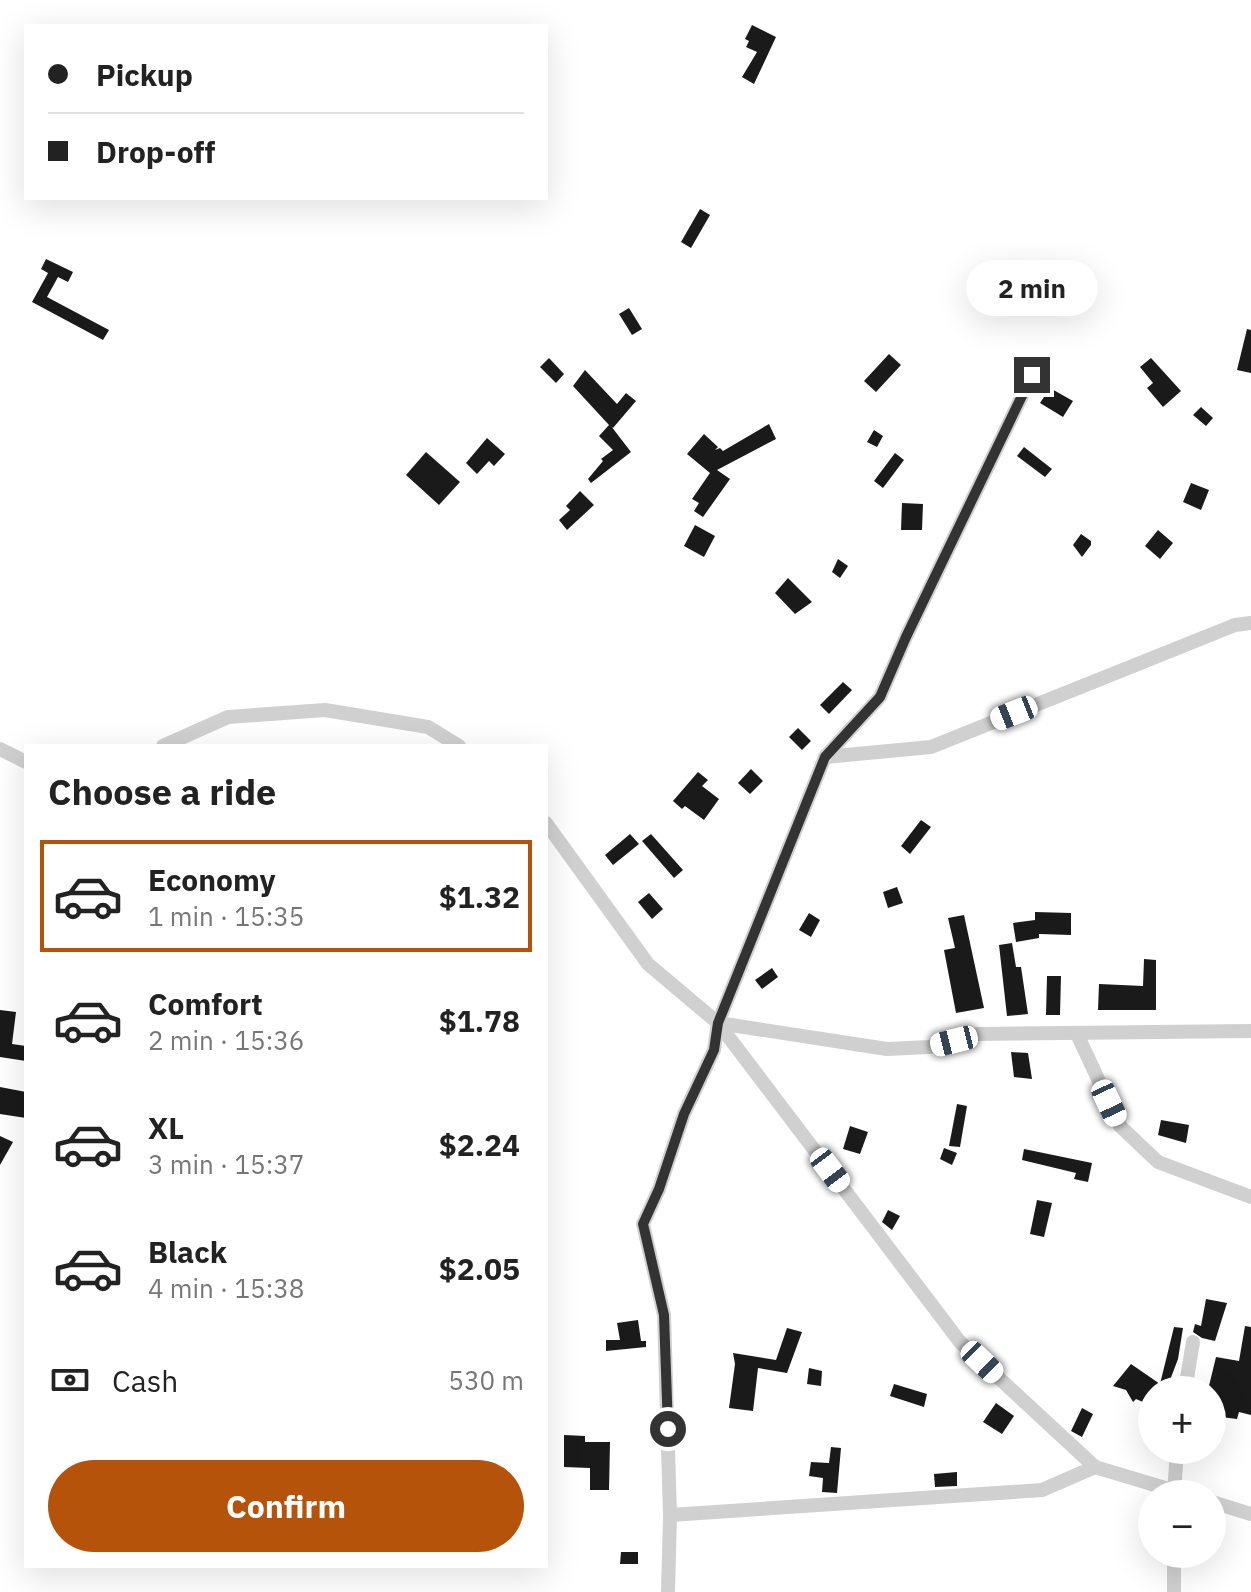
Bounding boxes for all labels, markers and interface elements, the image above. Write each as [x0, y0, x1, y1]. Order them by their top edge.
text: Pickup [96, 55, 193, 94]
text: Drop-off [96, 132, 215, 171]
callout: 2 min [966, 259, 1098, 315]
text: 2 min [998, 271, 1066, 305]
route end [1014, 357, 1050, 393]
car [987, 693, 1041, 733]
text: Choose a ride [48, 768, 276, 815]
icon: car [52, 860, 124, 932]
text: Economy [148, 860, 276, 899]
text: $1.32 [439, 877, 520, 916]
text: 1 min · 15:35 [148, 899, 304, 933]
icon: car [52, 984, 124, 1056]
text: Comfort [148, 984, 263, 1023]
text: $1.78 [439, 1001, 520, 1040]
text: 2 min · 15:36 [148, 1023, 304, 1057]
car [928, 1024, 980, 1058]
car [1088, 1076, 1130, 1130]
icon: car [52, 1108, 124, 1180]
text: XL [148, 1108, 184, 1147]
text: $2.24 [439, 1125, 520, 1164]
car [806, 1144, 854, 1196]
text: 3 min · 15:37 [148, 1147, 304, 1181]
icon: car [52, 1232, 124, 1304]
text: Black [148, 1232, 227, 1271]
text: $2.05 [439, 1249, 520, 1288]
text: 4 min · 15:38 [148, 1271, 304, 1305]
car [956, 1337, 1008, 1387]
icon: cash [48, 1358, 92, 1402]
text: Cash [112, 1361, 178, 1400]
text: 530 m [448, 1363, 524, 1397]
map controls [1138, 1376, 1226, 1568]
button: + [1138, 1376, 1226, 1464]
route start [650, 1411, 686, 1447]
button: Confirm [48, 1460, 524, 1552]
button: − [1138, 1480, 1226, 1568]

